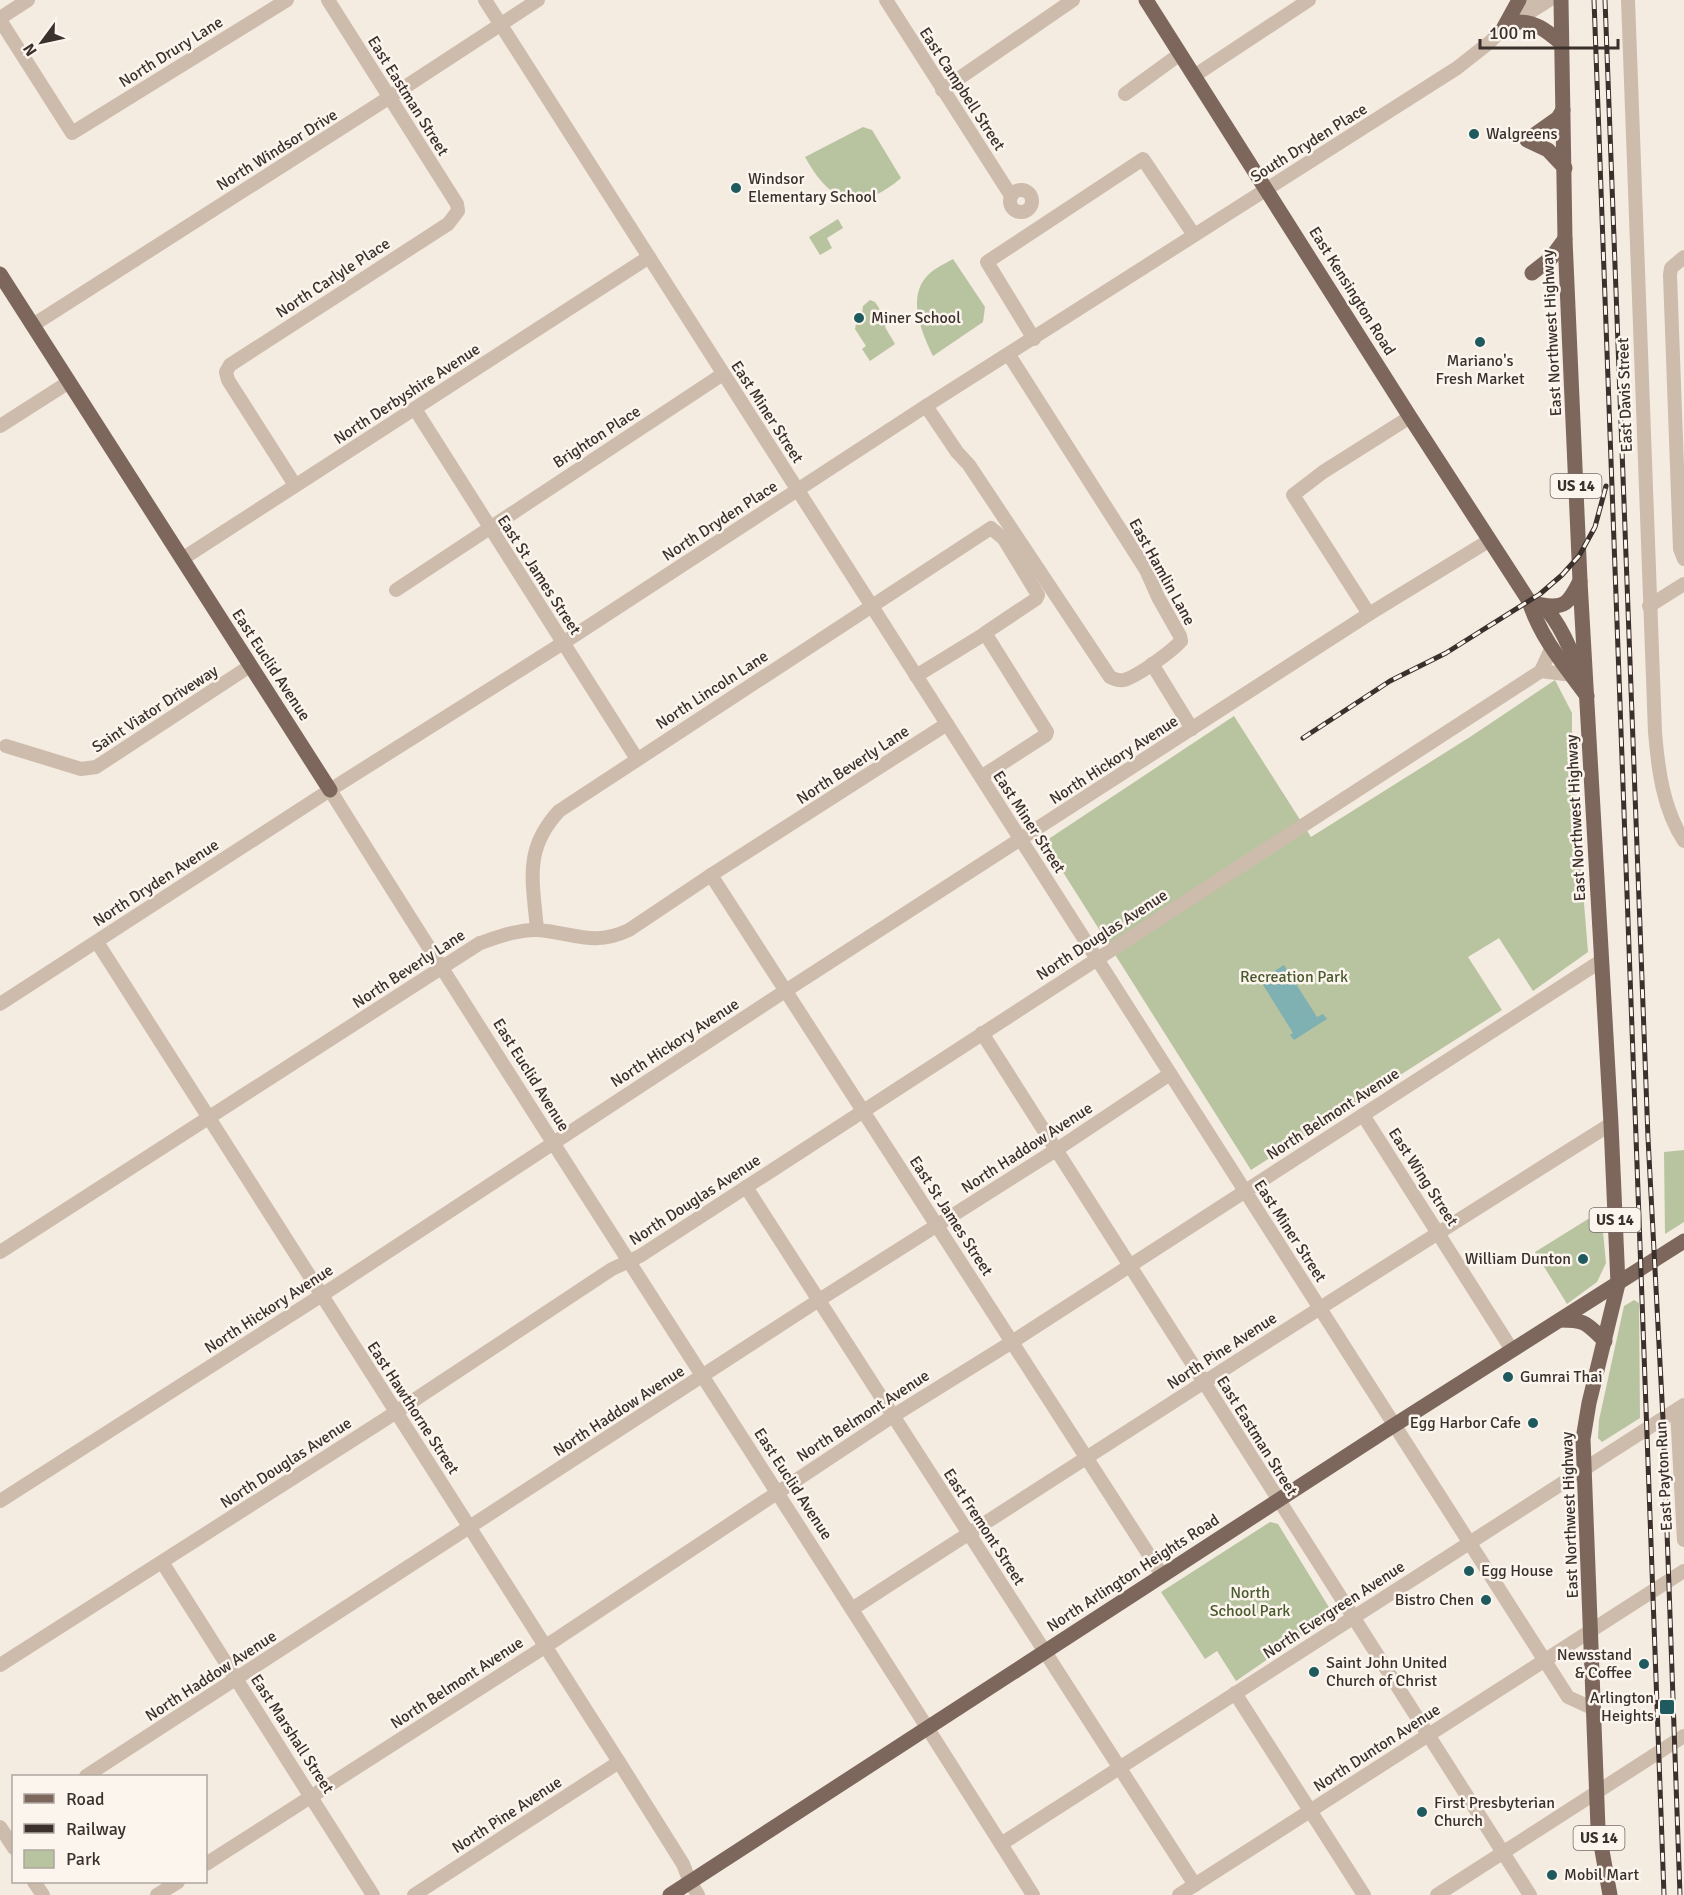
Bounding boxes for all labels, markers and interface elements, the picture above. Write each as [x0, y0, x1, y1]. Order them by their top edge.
north arrow [12, 12, 72, 72]
street label: North Drury Lane [115, 12, 227, 92]
scale bar [1480, 12, 1618, 50]
text: 100 m [1489, 22, 1536, 44]
street label: East Campbell Street [915, 24, 1010, 155]
street label: East Eastman Street [363, 32, 453, 160]
text: N [19, 40, 42, 60]
street label: South Dryden Place [1247, 99, 1371, 187]
street label: North Windsor Drive [213, 105, 341, 195]
place label: Walgreens [1486, 124, 1558, 144]
marker: Walgreens [1467, 127, 1481, 141]
place label: Windsor Elementary School [748, 169, 877, 207]
marker: Windsor Elementary School [729, 181, 743, 195]
street label: East Kensington Road [1304, 223, 1400, 359]
street label: North Carlyle Place [272, 234, 394, 322]
street label: East Northwest Highway [1538, 249, 1566, 417]
place label: Miner School [871, 308, 961, 328]
marker: Miner School [852, 311, 866, 325]
marker: Mariano's Fresh Market [1473, 335, 1487, 349]
street label: East Davis Street [1613, 337, 1637, 453]
street label: North Derbyshire Avenue [330, 339, 484, 449]
place label: Mariano's Fresh Market [1435, 351, 1525, 389]
street label: East Miner Street [726, 357, 808, 467]
street label: Brighton Place [549, 401, 645, 473]
road number: US 14 [1550, 474, 1602, 498]
street label: North Dryden Place [659, 476, 781, 566]
street label: East St James Street [493, 511, 585, 639]
street label: East Hamlin Lane [1124, 515, 1200, 629]
street label: East Euclid Avenue [227, 605, 315, 725]
street label: North Lincoln Lane [652, 646, 772, 734]
street label: Saint Viator Driveway [88, 661, 222, 757]
street label: North Hickory Avenue [1046, 711, 1182, 809]
street label: North Beverly Lane [793, 721, 913, 809]
street label: East Northwest Highway [1562, 734, 1590, 902]
street label: East Miner Street [988, 767, 1070, 877]
street label: North Dryden Avenue [89, 835, 223, 931]
street label: North Douglas Avenue [1033, 885, 1171, 985]
street label: North Beverly Lane [349, 925, 469, 1013]
park label: Recreation Park [1240, 967, 1348, 987]
street label: North Hickory Avenue [607, 994, 743, 1092]
street label: East Euclid Avenue [488, 1015, 574, 1135]
street label: North Belmont Avenue [1263, 1064, 1403, 1164]
street label: North Haddow Avenue [958, 1098, 1096, 1198]
street label: East Wing Street [1384, 1124, 1463, 1230]
street label: North Douglas Avenue [626, 1150, 764, 1250]
street label: East St James Street [905, 1152, 997, 1280]
street label: East Miner Street [1249, 1176, 1331, 1286]
road number: US 14 [1590, 1208, 1640, 1232]
place label: William Dunton [1465, 1249, 1571, 1269]
marker: William Dunton [1576, 1252, 1590, 1266]
street label: North Hickory Avenue [201, 1260, 337, 1358]
street label: North Pine Avenue [1163, 1308, 1281, 1394]
street label: East Hawthorne Street [363, 1338, 464, 1478]
street label: North Haddow Avenue [550, 1361, 688, 1461]
street label: North Belmont Avenue [793, 1366, 933, 1466]
place label: Gumrai Thai [1520, 1367, 1603, 1387]
marker: Gumrai Thai [1501, 1370, 1515, 1384]
street label: East Eastman Street [1212, 1372, 1302, 1500]
street label: North Douglas Avenue [217, 1413, 355, 1513]
place label: Egg Harbor Cafe [1410, 1413, 1521, 1433]
marker: Egg Harbor Cafe [1526, 1416, 1540, 1430]
street label: East Payton Run [1651, 1420, 1677, 1532]
street label: East Euclid Avenue [749, 1424, 837, 1544]
street label: East Northwest Highway [1557, 1431, 1583, 1599]
street label: East Fremont Street [939, 1465, 1029, 1590]
street label: North Arlington Heights Road [1043, 1510, 1223, 1636]
street label: North Evergreen Avenue [1259, 1557, 1409, 1663]
place label: Egg House [1481, 1561, 1553, 1581]
marker: Egg House [1462, 1564, 1476, 1578]
park label: North School Park [1210, 1583, 1290, 1621]
place label: Bistro Chen [1395, 1590, 1474, 1610]
marker: Bistro Chen [1479, 1593, 1493, 1607]
street label: North Haddow Avenue [142, 1626, 280, 1726]
street label: North Belmont Avenue [387, 1633, 527, 1733]
place label: Newsstand & Coffee [1557, 1645, 1632, 1683]
place label: Saint John United Church of Christ [1326, 1653, 1447, 1691]
marker: Newsstand & Coffee [1637, 1657, 1651, 1671]
marker: Saint John United Church of Christ [1307, 1665, 1321, 1679]
street label: East Marshall Street [246, 1671, 338, 1798]
place label: Arlington Heights [1590, 1688, 1654, 1726]
marker: Arlington Heights [1658, 1698, 1676, 1716]
street label: North Dunton Avenue [1310, 1700, 1444, 1796]
street label: North Pine Avenue [448, 1772, 566, 1858]
legend [12, 1775, 207, 1883]
text: Road [66, 1788, 105, 1810]
place label: First Presbyterian Church [1434, 1793, 1555, 1831]
marker: First Presbyterian Church [1415, 1805, 1429, 1819]
text: Railway [66, 1818, 127, 1840]
road number: US 14 [1574, 1826, 1624, 1850]
text: Park [66, 1848, 101, 1870]
place label: Mobil Mart [1564, 1865, 1639, 1885]
marker: Mobil Mart [1545, 1868, 1559, 1882]

